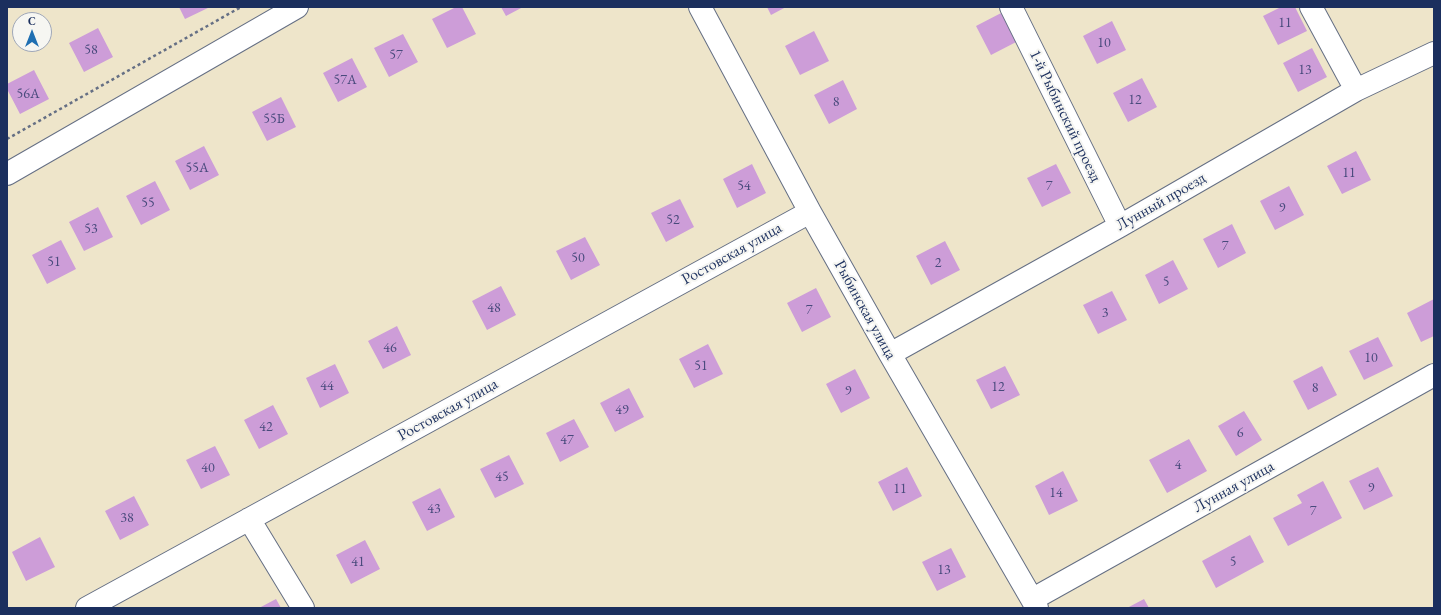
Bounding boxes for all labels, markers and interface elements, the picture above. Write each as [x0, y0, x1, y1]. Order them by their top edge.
north arrow [12, 12, 52, 52]
text: С [28, 14, 36, 28]
house number: 11 [1278, 15, 1292, 31]
house number: 10 [1097, 35, 1111, 51]
house number: 58 [84, 42, 98, 58]
house number: 57 [389, 47, 403, 63]
street label: 1-й Рыбинский проезд [1025, 47, 1105, 185]
house number: 13 [1298, 62, 1312, 78]
house number: 57А [333, 72, 357, 88]
house number: 56А [16, 86, 40, 102]
house number: 12 [1128, 92, 1142, 108]
house number: 8 [833, 94, 839, 110]
house number: 55Б [263, 111, 285, 127]
house number: 55А [185, 160, 209, 176]
house number: 11 [1342, 165, 1356, 181]
street label: Лунный проезд [1113, 169, 1209, 235]
house number: 54 [737, 178, 751, 194]
house number: 7 [1046, 178, 1052, 194]
house number: 55 [141, 195, 155, 211]
house number: 9 [1279, 200, 1285, 216]
house number: 52 [666, 212, 680, 228]
street label: Ростовская улица [679, 219, 785, 289]
house number: 53 [84, 221, 98, 237]
house number: 7 [1222, 238, 1228, 254]
house number: 50 [571, 250, 585, 266]
house number: 51 [47, 254, 61, 270]
house number: 2 [935, 255, 941, 271]
street label: Рыбинская улица [830, 257, 900, 363]
house number: 5 [1163, 274, 1169, 290]
house number: 48 [487, 300, 501, 316]
house number: 7 [806, 302, 812, 318]
house number: 3 [1102, 305, 1108, 321]
house number: 46 [383, 340, 397, 356]
house number: 10 [1364, 350, 1378, 366]
house number: 51 [694, 358, 708, 374]
street label: Ростовская улица [395, 375, 501, 445]
house number: 44 [320, 378, 334, 394]
house number: 12 [991, 379, 1005, 395]
house number: 8 [1312, 380, 1318, 396]
house number: 9 [845, 383, 851, 399]
house number: 49 [615, 402, 629, 418]
house number: 42 [259, 419, 273, 435]
house number: 6 [1237, 425, 1243, 441]
house number: 47 [560, 432, 574, 448]
house number: 4 [1175, 457, 1181, 473]
street label: Лунная улица [1190, 457, 1278, 517]
house number: 40 [201, 460, 215, 476]
house number: 45 [495, 469, 509, 485]
house number: 9 [1368, 480, 1374, 496]
house number: 11 [893, 481, 907, 497]
house number: 14 [1049, 485, 1063, 501]
house number: 43 [427, 501, 441, 517]
house number: 7 [1310, 503, 1316, 519]
house number: 38 [120, 510, 134, 526]
house number: 41 [351, 554, 365, 570]
house number: 5 [1230, 554, 1236, 570]
house number: 13 [937, 562, 951, 578]

